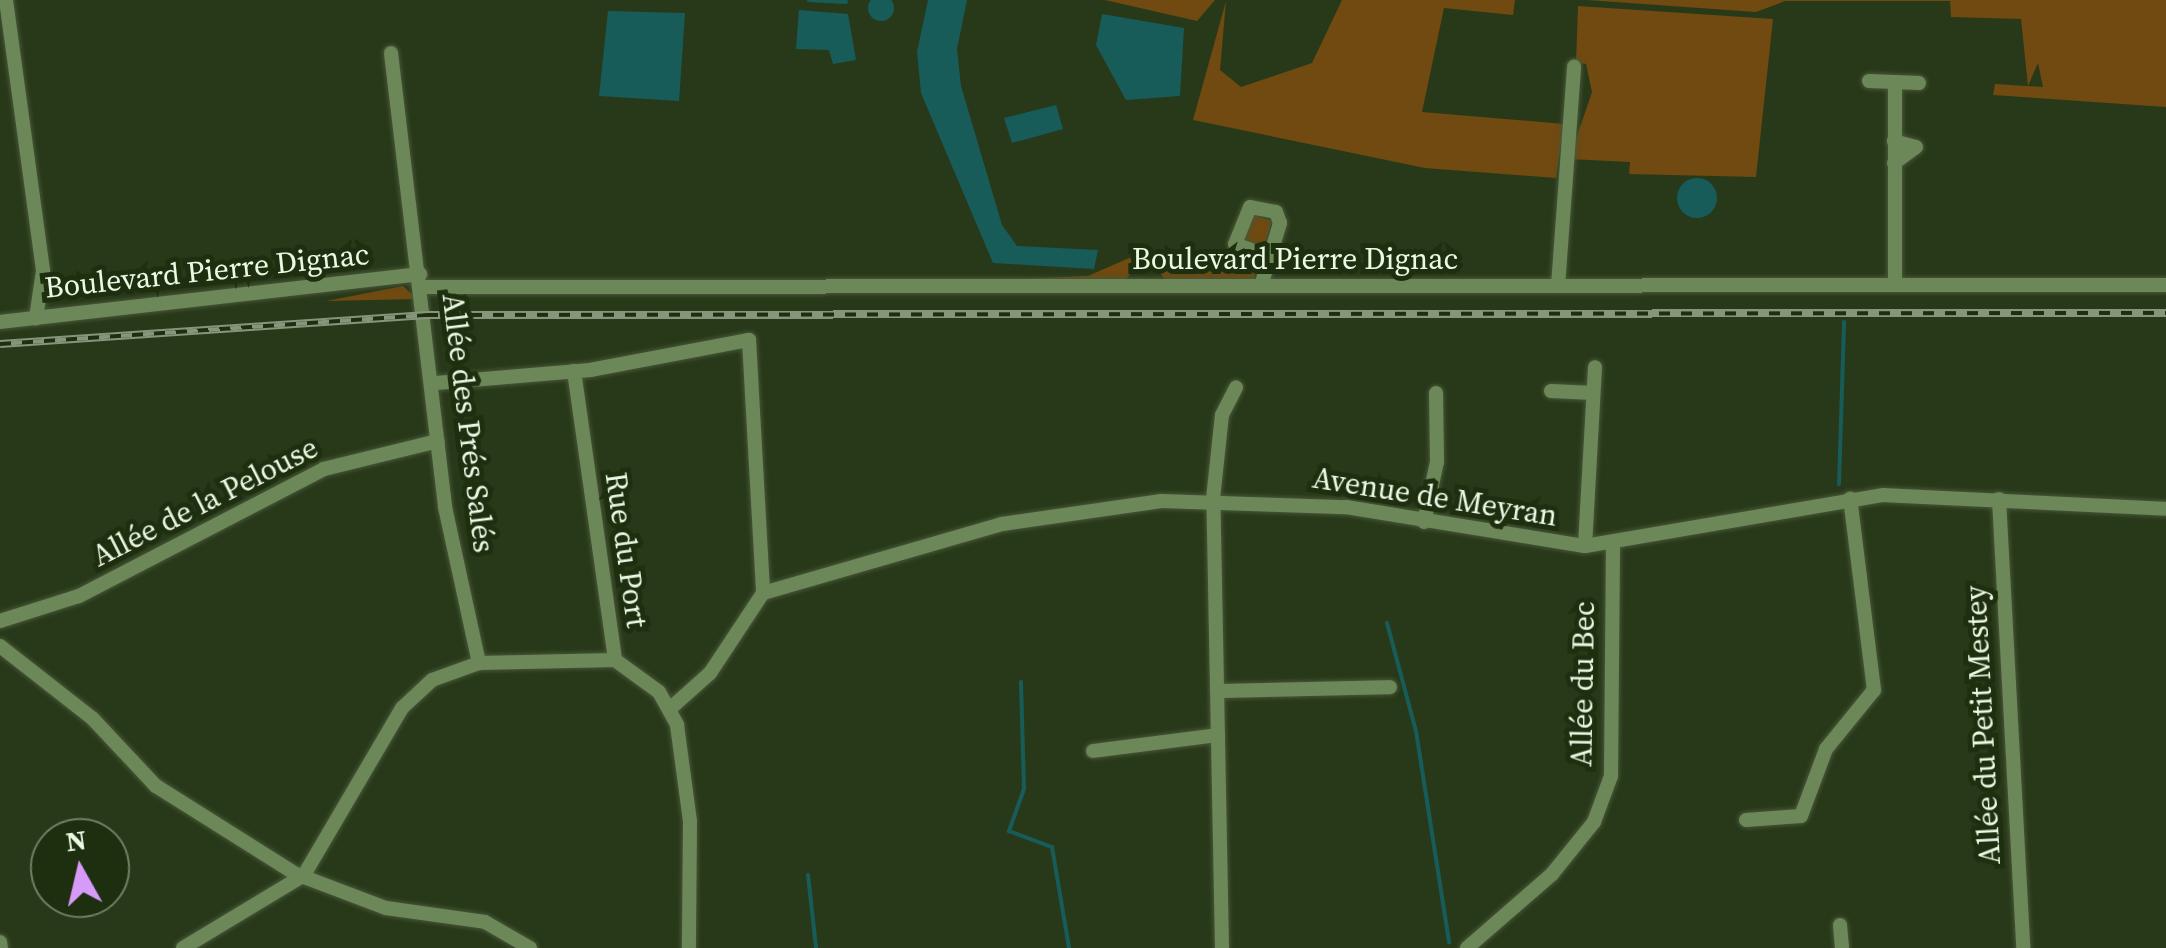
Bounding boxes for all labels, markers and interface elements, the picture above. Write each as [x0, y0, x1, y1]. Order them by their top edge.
street label: Boulevard Pierre Dignac [43, 236, 371, 306]
street label: Boulevard Pierre Dignac [1132, 241, 1458, 277]
street label: Allée des Prés Salés [434, 291, 502, 555]
street label: Allée de la Pelouse [86, 430, 324, 574]
street label: Avenue de Meyran [1310, 460, 1560, 534]
street label: Rue du Port [597, 470, 655, 630]
street label: Allée du Petit Mestey [1958, 585, 2008, 865]
street label: Allée du Bec [1564, 601, 1602, 767]
north arrow [30, 818, 130, 918]
text: N [63, 820, 89, 861]

